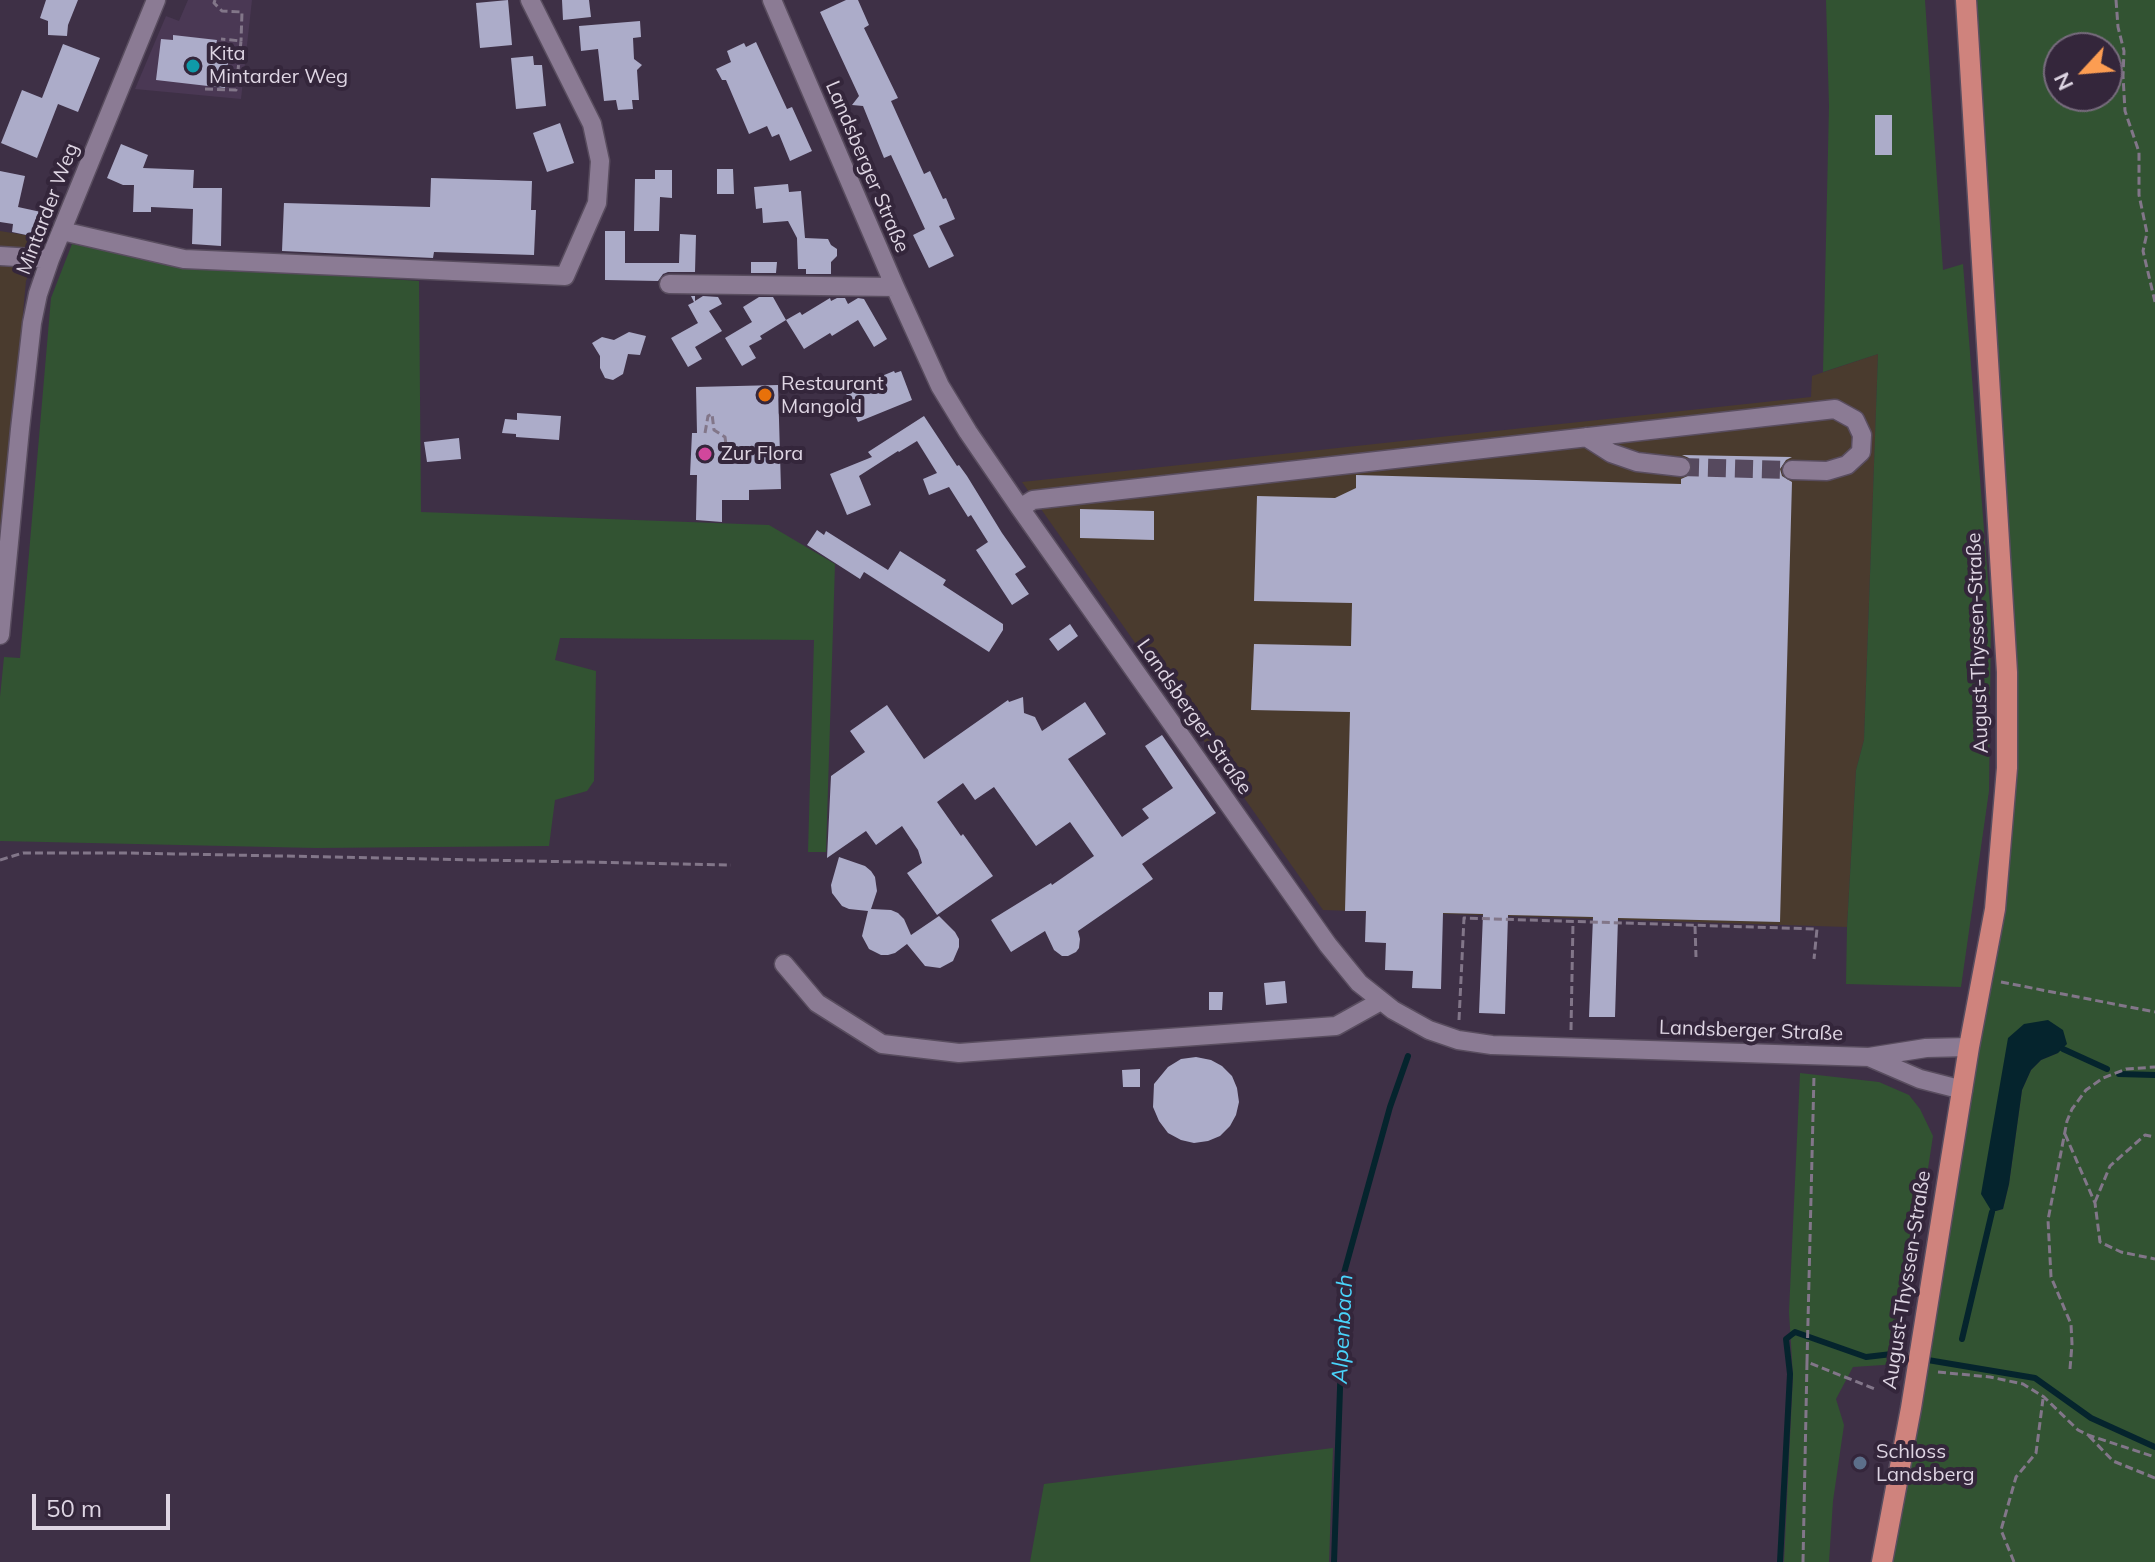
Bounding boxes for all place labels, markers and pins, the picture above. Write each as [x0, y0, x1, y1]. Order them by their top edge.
place label: Kita Mintarder Weg [209, 42, 348, 89]
marker: Kita Mintarder Weg [184, 57, 202, 75]
place label: Restaurant Mangold [781, 372, 884, 419]
marker: Restaurant Mangold [756, 386, 774, 404]
place label: Zur Flora [721, 442, 803, 466]
marker: Zur Flora [696, 445, 714, 463]
place label: Schloss Landsberg [1876, 1440, 1975, 1487]
marker: Schloss Landsberg [1851, 1454, 1869, 1472]

